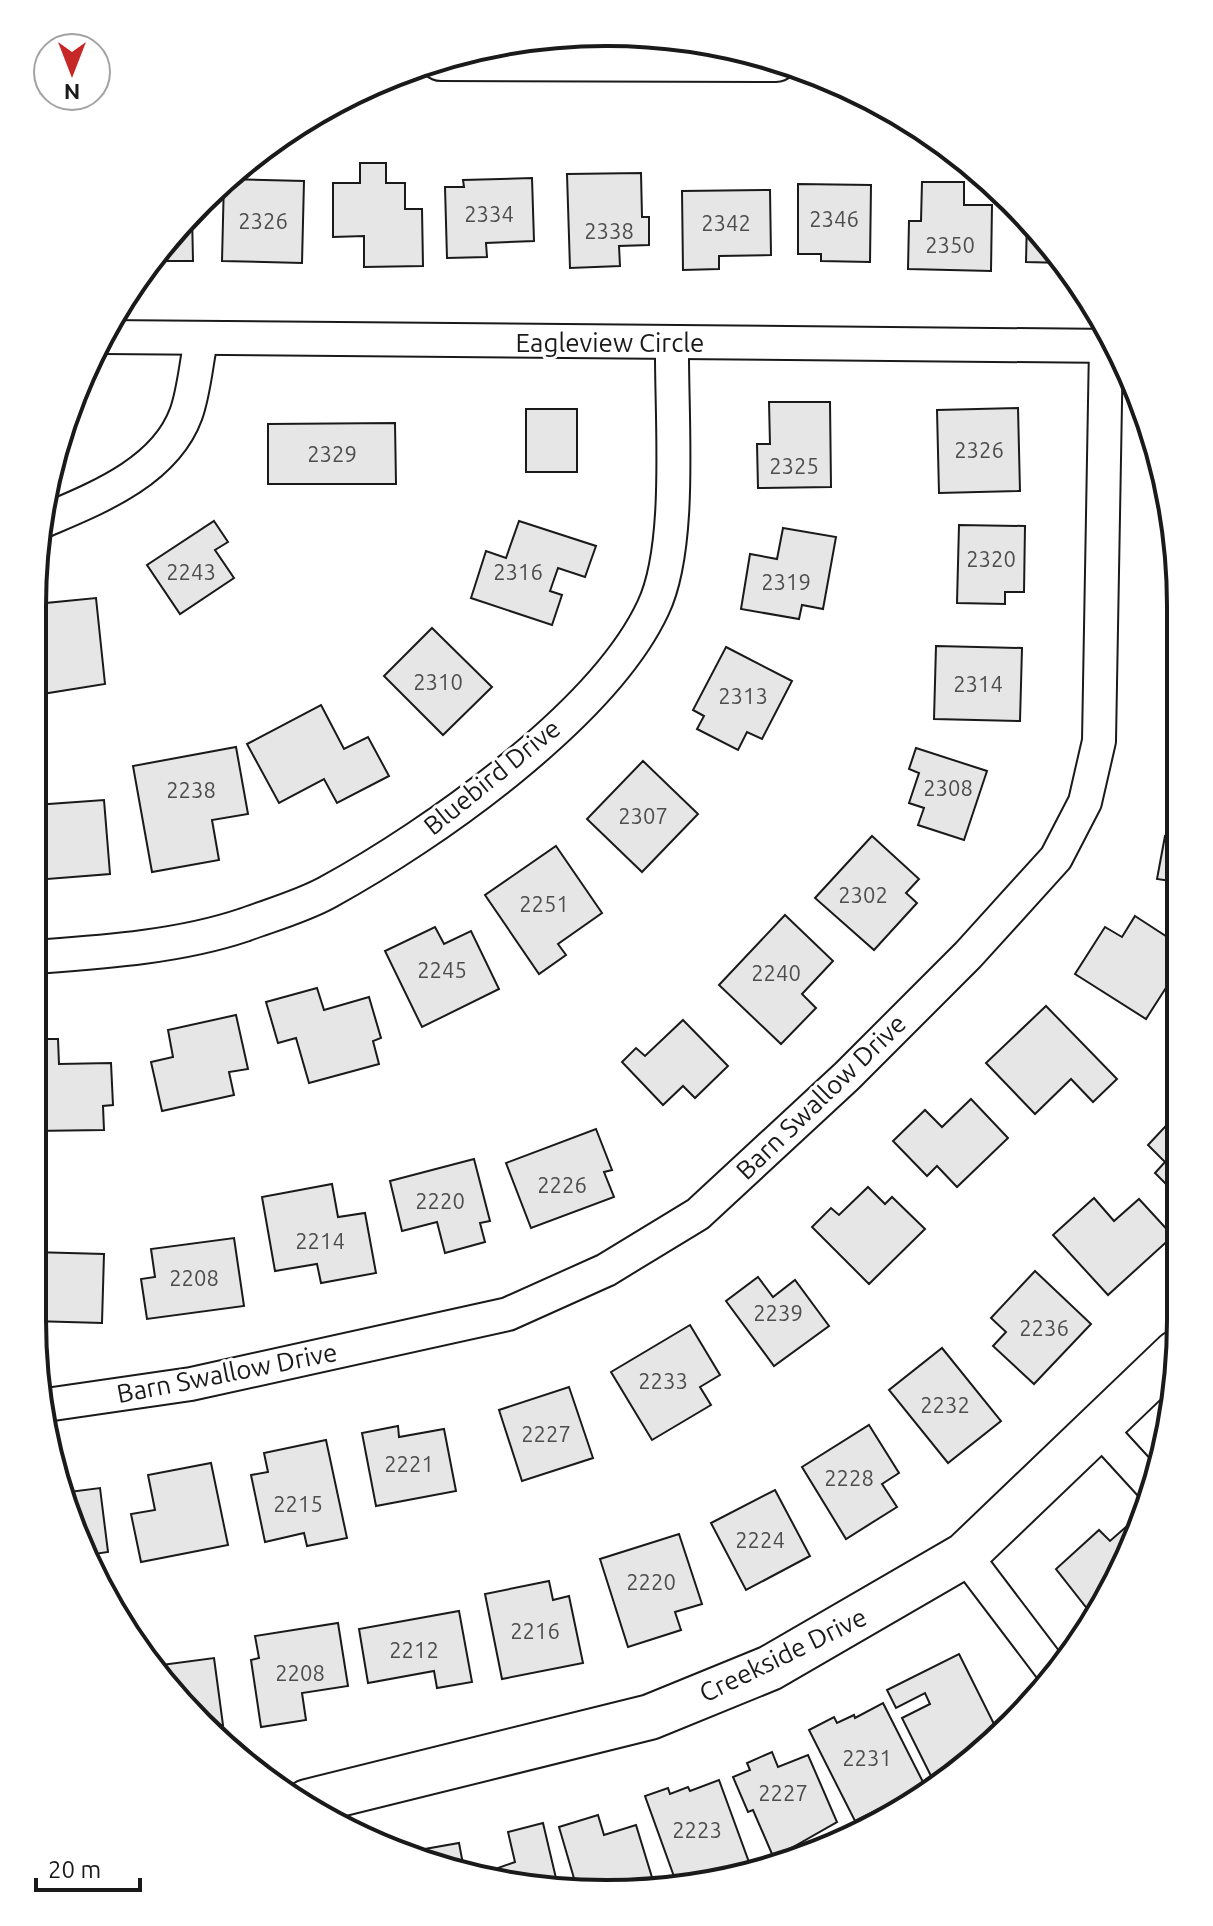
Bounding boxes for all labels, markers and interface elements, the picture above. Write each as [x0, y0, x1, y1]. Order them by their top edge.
north arrow [32, 32, 112, 112]
text: N [64, 80, 80, 105]
house number: 2334 [464, 201, 514, 226]
house number: 2346 [809, 206, 859, 231]
house number: 2326 [238, 208, 288, 233]
house number: 2342 [701, 210, 751, 235]
house number: 2338 [584, 218, 634, 243]
house number: 2350 [925, 232, 975, 257]
street label: Eagleview Circle [516, 328, 704, 357]
house number: 2326 [954, 437, 1004, 462]
house number: 2329 [307, 441, 357, 466]
house number: 2325 [769, 453, 819, 478]
house number: 2320 [966, 546, 1016, 571]
house number: 2243 [166, 559, 216, 584]
house number: 2316 [493, 559, 543, 584]
house number: 2319 [761, 569, 811, 594]
house number: 2310 [413, 669, 463, 694]
house number: 2314 [953, 671, 1003, 696]
house number: 2313 [718, 683, 768, 708]
street label: Bluebird Drive [418, 713, 566, 840]
house number: 2308 [923, 775, 973, 800]
house number: 2238 [166, 777, 216, 802]
house number: 2307 [618, 803, 668, 828]
house number: 2302 [838, 882, 888, 907]
house number: 2251 [519, 891, 569, 916]
house number: 2245 [417, 957, 467, 982]
house number: 2240 [751, 960, 801, 985]
street label: Barn Swallow Drive [730, 1008, 911, 1185]
house number: 2226 [537, 1172, 587, 1197]
house number: 2220 [415, 1188, 465, 1213]
house number: 2214 [295, 1228, 345, 1253]
house number: 2208 [169, 1265, 219, 1290]
house number: 2239 [753, 1300, 803, 1325]
house number: 2236 [1019, 1315, 1069, 1340]
street label: Barn Swallow Drive [114, 1337, 340, 1408]
house number: 2233 [638, 1368, 688, 1393]
house number: 2232 [920, 1392, 970, 1417]
house number: 2227 [521, 1421, 571, 1446]
house number: 2221 [384, 1451, 434, 1476]
house number: 2228 [824, 1465, 874, 1490]
house number: 2215 [273, 1491, 323, 1516]
house number: 2224 [735, 1527, 785, 1552]
house number: 2220 [626, 1569, 676, 1594]
street label: Creekside Drive [695, 1602, 871, 1708]
house number: 2216 [510, 1618, 560, 1643]
house number: 2212 [389, 1637, 439, 1662]
house number: 2208 [275, 1660, 325, 1685]
house number: 2231 [842, 1745, 892, 1770]
house number: 2227 [758, 1780, 808, 1805]
house number: 2223 [672, 1817, 722, 1842]
scale bar [36, 1842, 140, 1892]
text: 20 m [48, 1856, 101, 1883]

